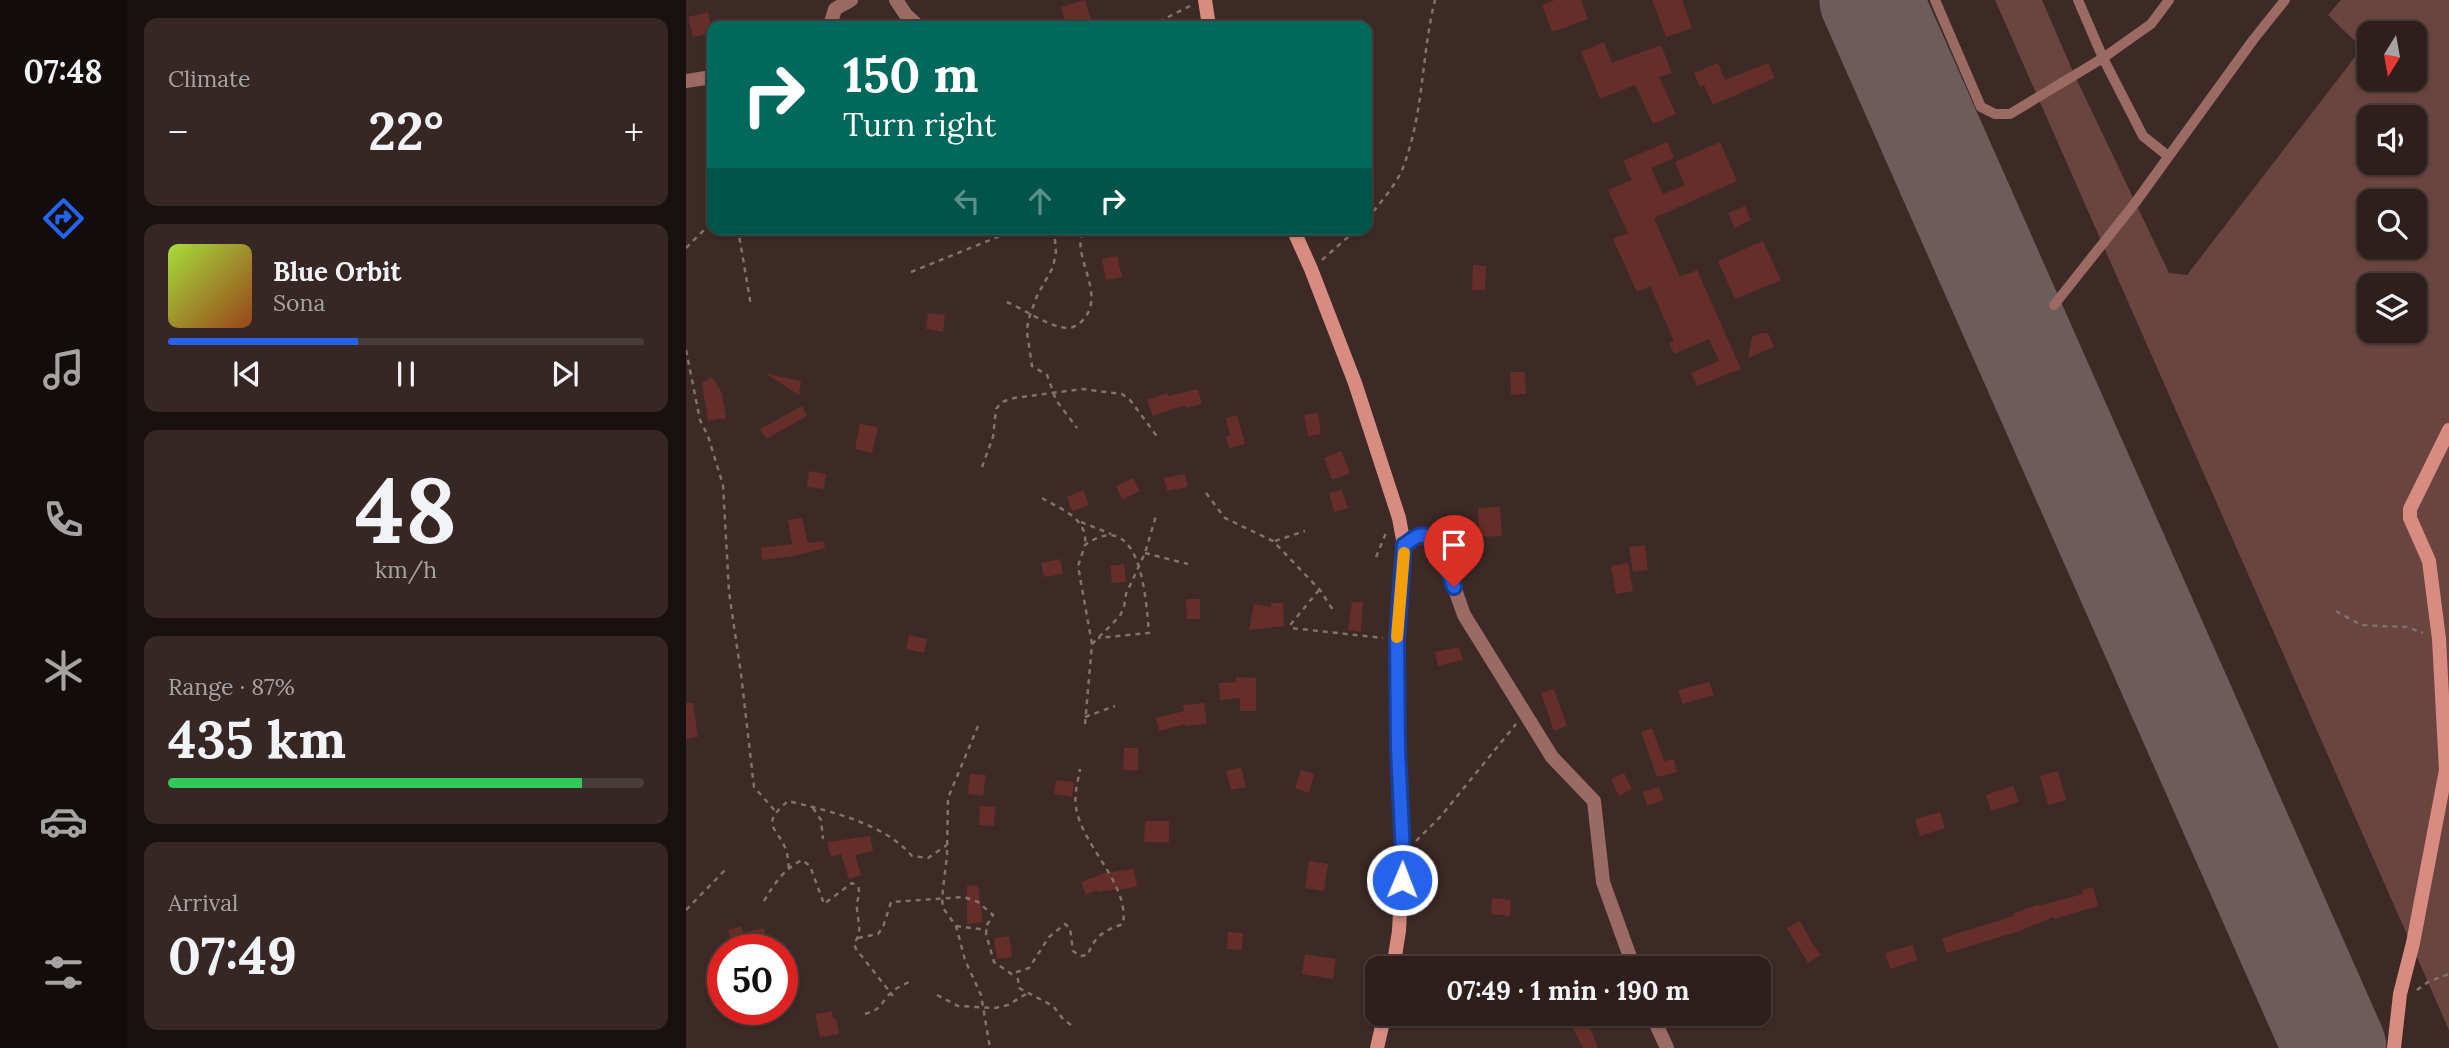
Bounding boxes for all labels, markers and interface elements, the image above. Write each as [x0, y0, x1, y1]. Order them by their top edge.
north arrow [2357, 21, 2427, 91]
map controls [2357, 21, 2427, 343]
text: 150 m [843, 43, 979, 105]
icon: right [728, 49, 819, 140]
text: 07:48 [23, 51, 103, 92]
text: Climate [168, 64, 250, 93]
text: 22° [368, 98, 444, 164]
text: Turn right [843, 104, 996, 145]
button: sound [2357, 105, 2427, 175]
text: − [168, 108, 188, 156]
text: + [624, 108, 644, 156]
icon: left [948, 182, 986, 220]
icon: ahead [1021, 182, 1059, 220]
icon: right [1094, 182, 1132, 220]
button: search [2357, 189, 2427, 259]
icon: directions [39, 194, 88, 243]
text: Blue Orbit [273, 255, 401, 288]
button: layers [2357, 273, 2427, 343]
text: Sona [273, 288, 325, 317]
icon: music [39, 345, 88, 394]
icon: previous [228, 355, 266, 393]
icon: pause [387, 355, 425, 393]
icon: next [546, 355, 584, 393]
text: 48 [355, 451, 457, 568]
icon: phone [39, 495, 88, 544]
pin [1424, 515, 1484, 587]
icon: arrive [1435, 526, 1473, 564]
text: km/h [375, 555, 437, 584]
icon: climate [39, 646, 88, 695]
text: Range · 87% [168, 672, 295, 701]
text: 435 km [168, 706, 346, 772]
icon: car [39, 797, 88, 846]
position arrow [1365, 843, 1439, 917]
text: Arrival [168, 888, 238, 917]
text: 07:49 [168, 922, 297, 988]
speed limit sign: 50 [707, 934, 798, 1025]
icon: filters [39, 948, 88, 997]
text: 07:49 · 1 min · 190 m [1447, 974, 1689, 1007]

